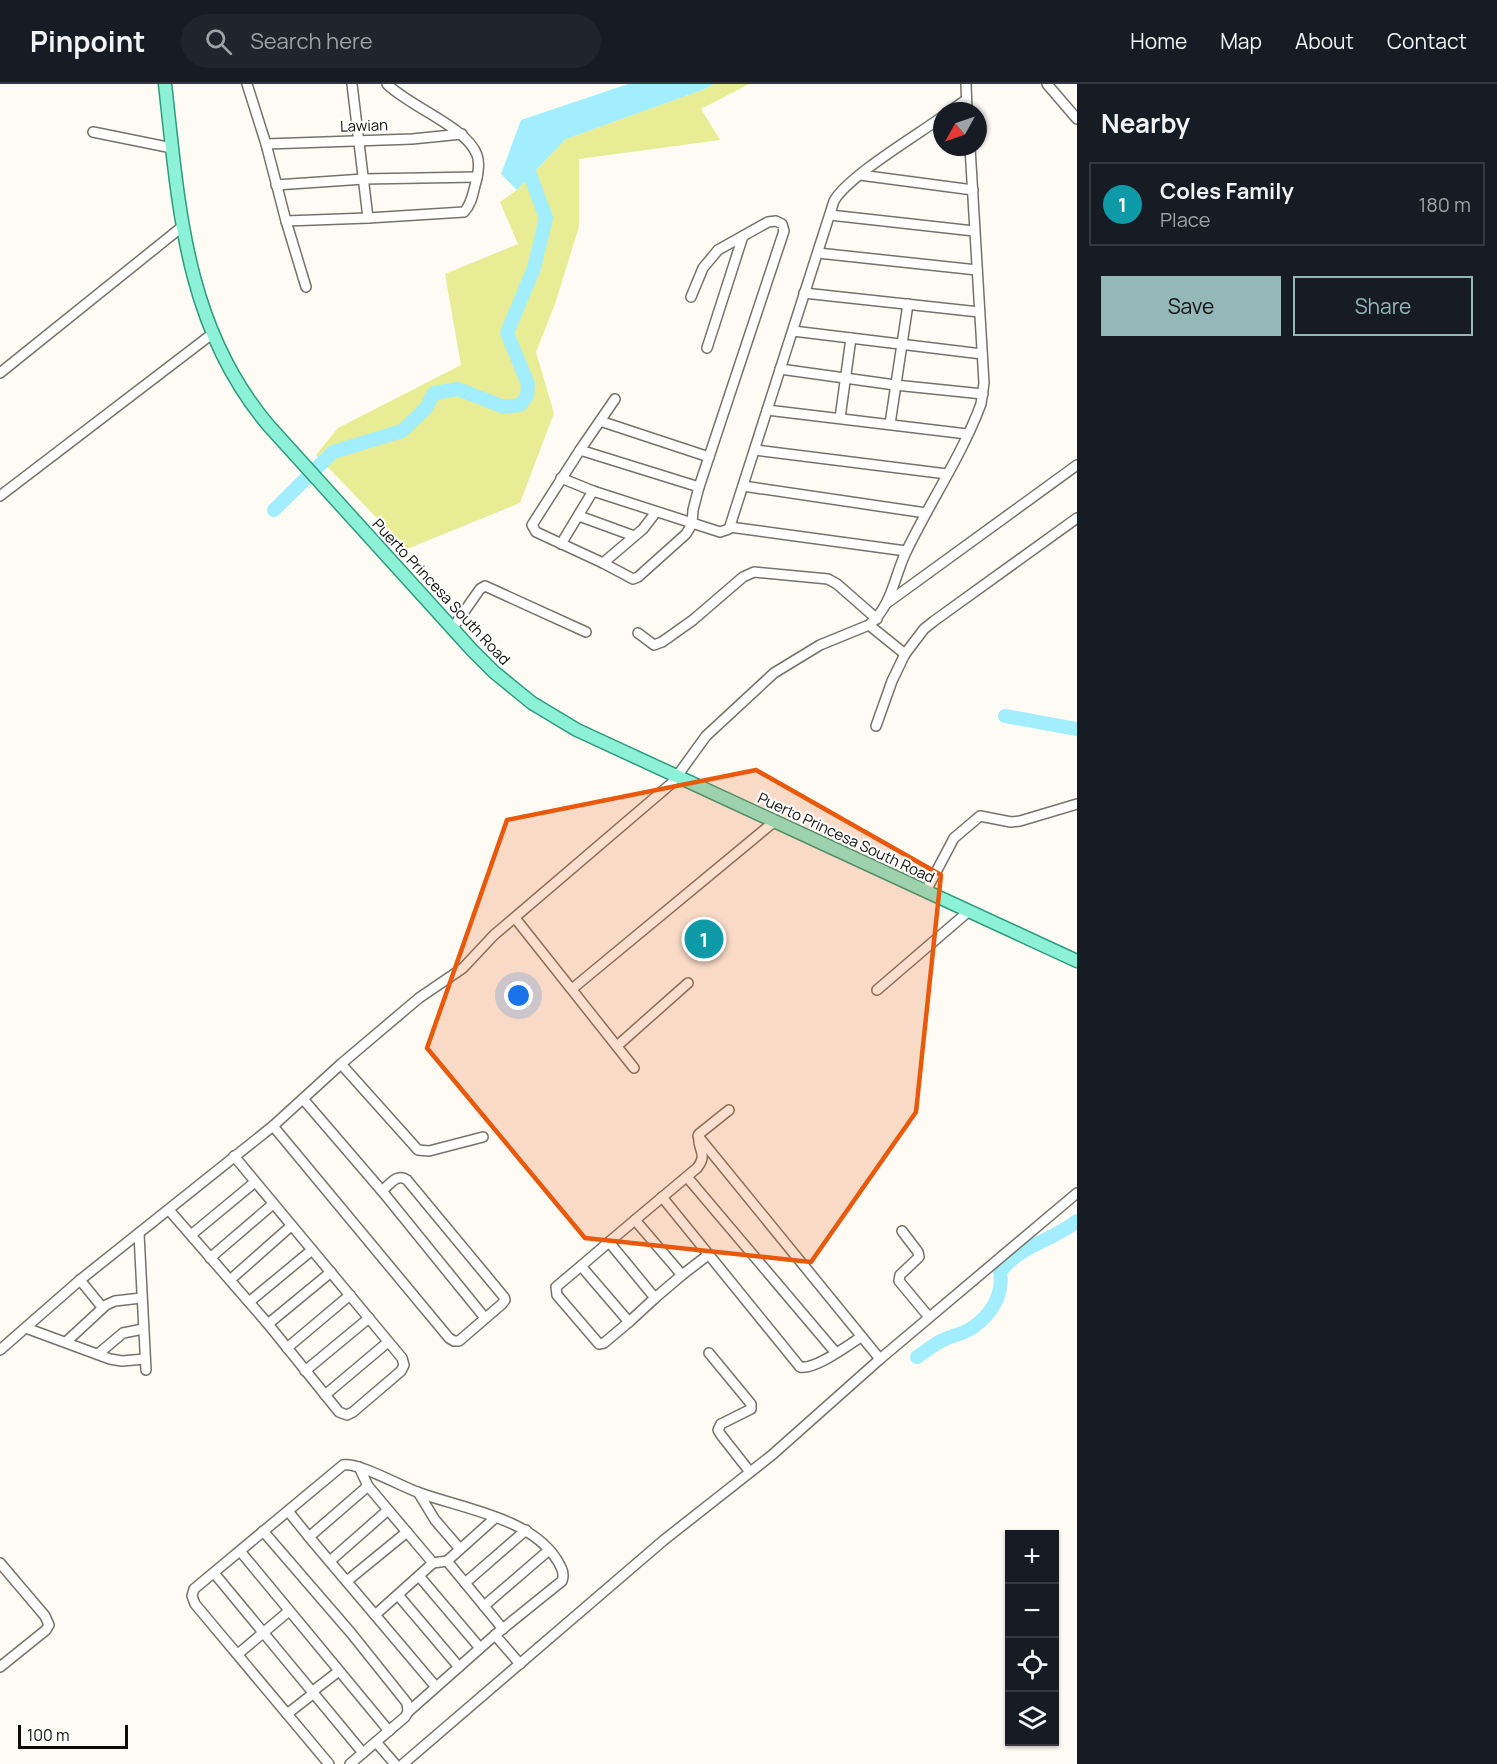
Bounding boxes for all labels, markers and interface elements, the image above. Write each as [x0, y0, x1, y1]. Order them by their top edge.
search box [181, 14, 601, 68]
text: Pinpoint [30, 22, 145, 60]
icon: search [202, 25, 235, 58]
text: Search here [250, 26, 373, 56]
text: Home [1130, 27, 1187, 55]
text: Map [1220, 27, 1262, 55]
text: About [1295, 27, 1354, 55]
text: Contact [1387, 27, 1467, 55]
north arrow [933, 102, 987, 156]
text: Nearby [1101, 105, 1190, 141]
street label: Lawian [340, 114, 388, 137]
text: Coles Family [1160, 176, 1294, 206]
text: 1 [1118, 191, 1127, 218]
text: 180 m [1418, 191, 1471, 218]
text: Place [1160, 206, 1210, 233]
button: Save [1101, 276, 1281, 336]
button: Share [1293, 276, 1473, 336]
street label: Puerto Princesa South Road [368, 514, 515, 669]
street label: Puerto Princesa South Road [754, 787, 938, 888]
pin: 1 [684, 916, 724, 962]
your location [504, 981, 533, 1010]
map controls [1005, 1530, 1059, 1746]
button: + [1005, 1530, 1059, 1584]
button: − [1005, 1584, 1059, 1638]
button: locate [1005, 1638, 1059, 1692]
button: layers [1005, 1692, 1059, 1746]
scale bar [18, 1722, 128, 1750]
text: 100 m [27, 1724, 70, 1746]

